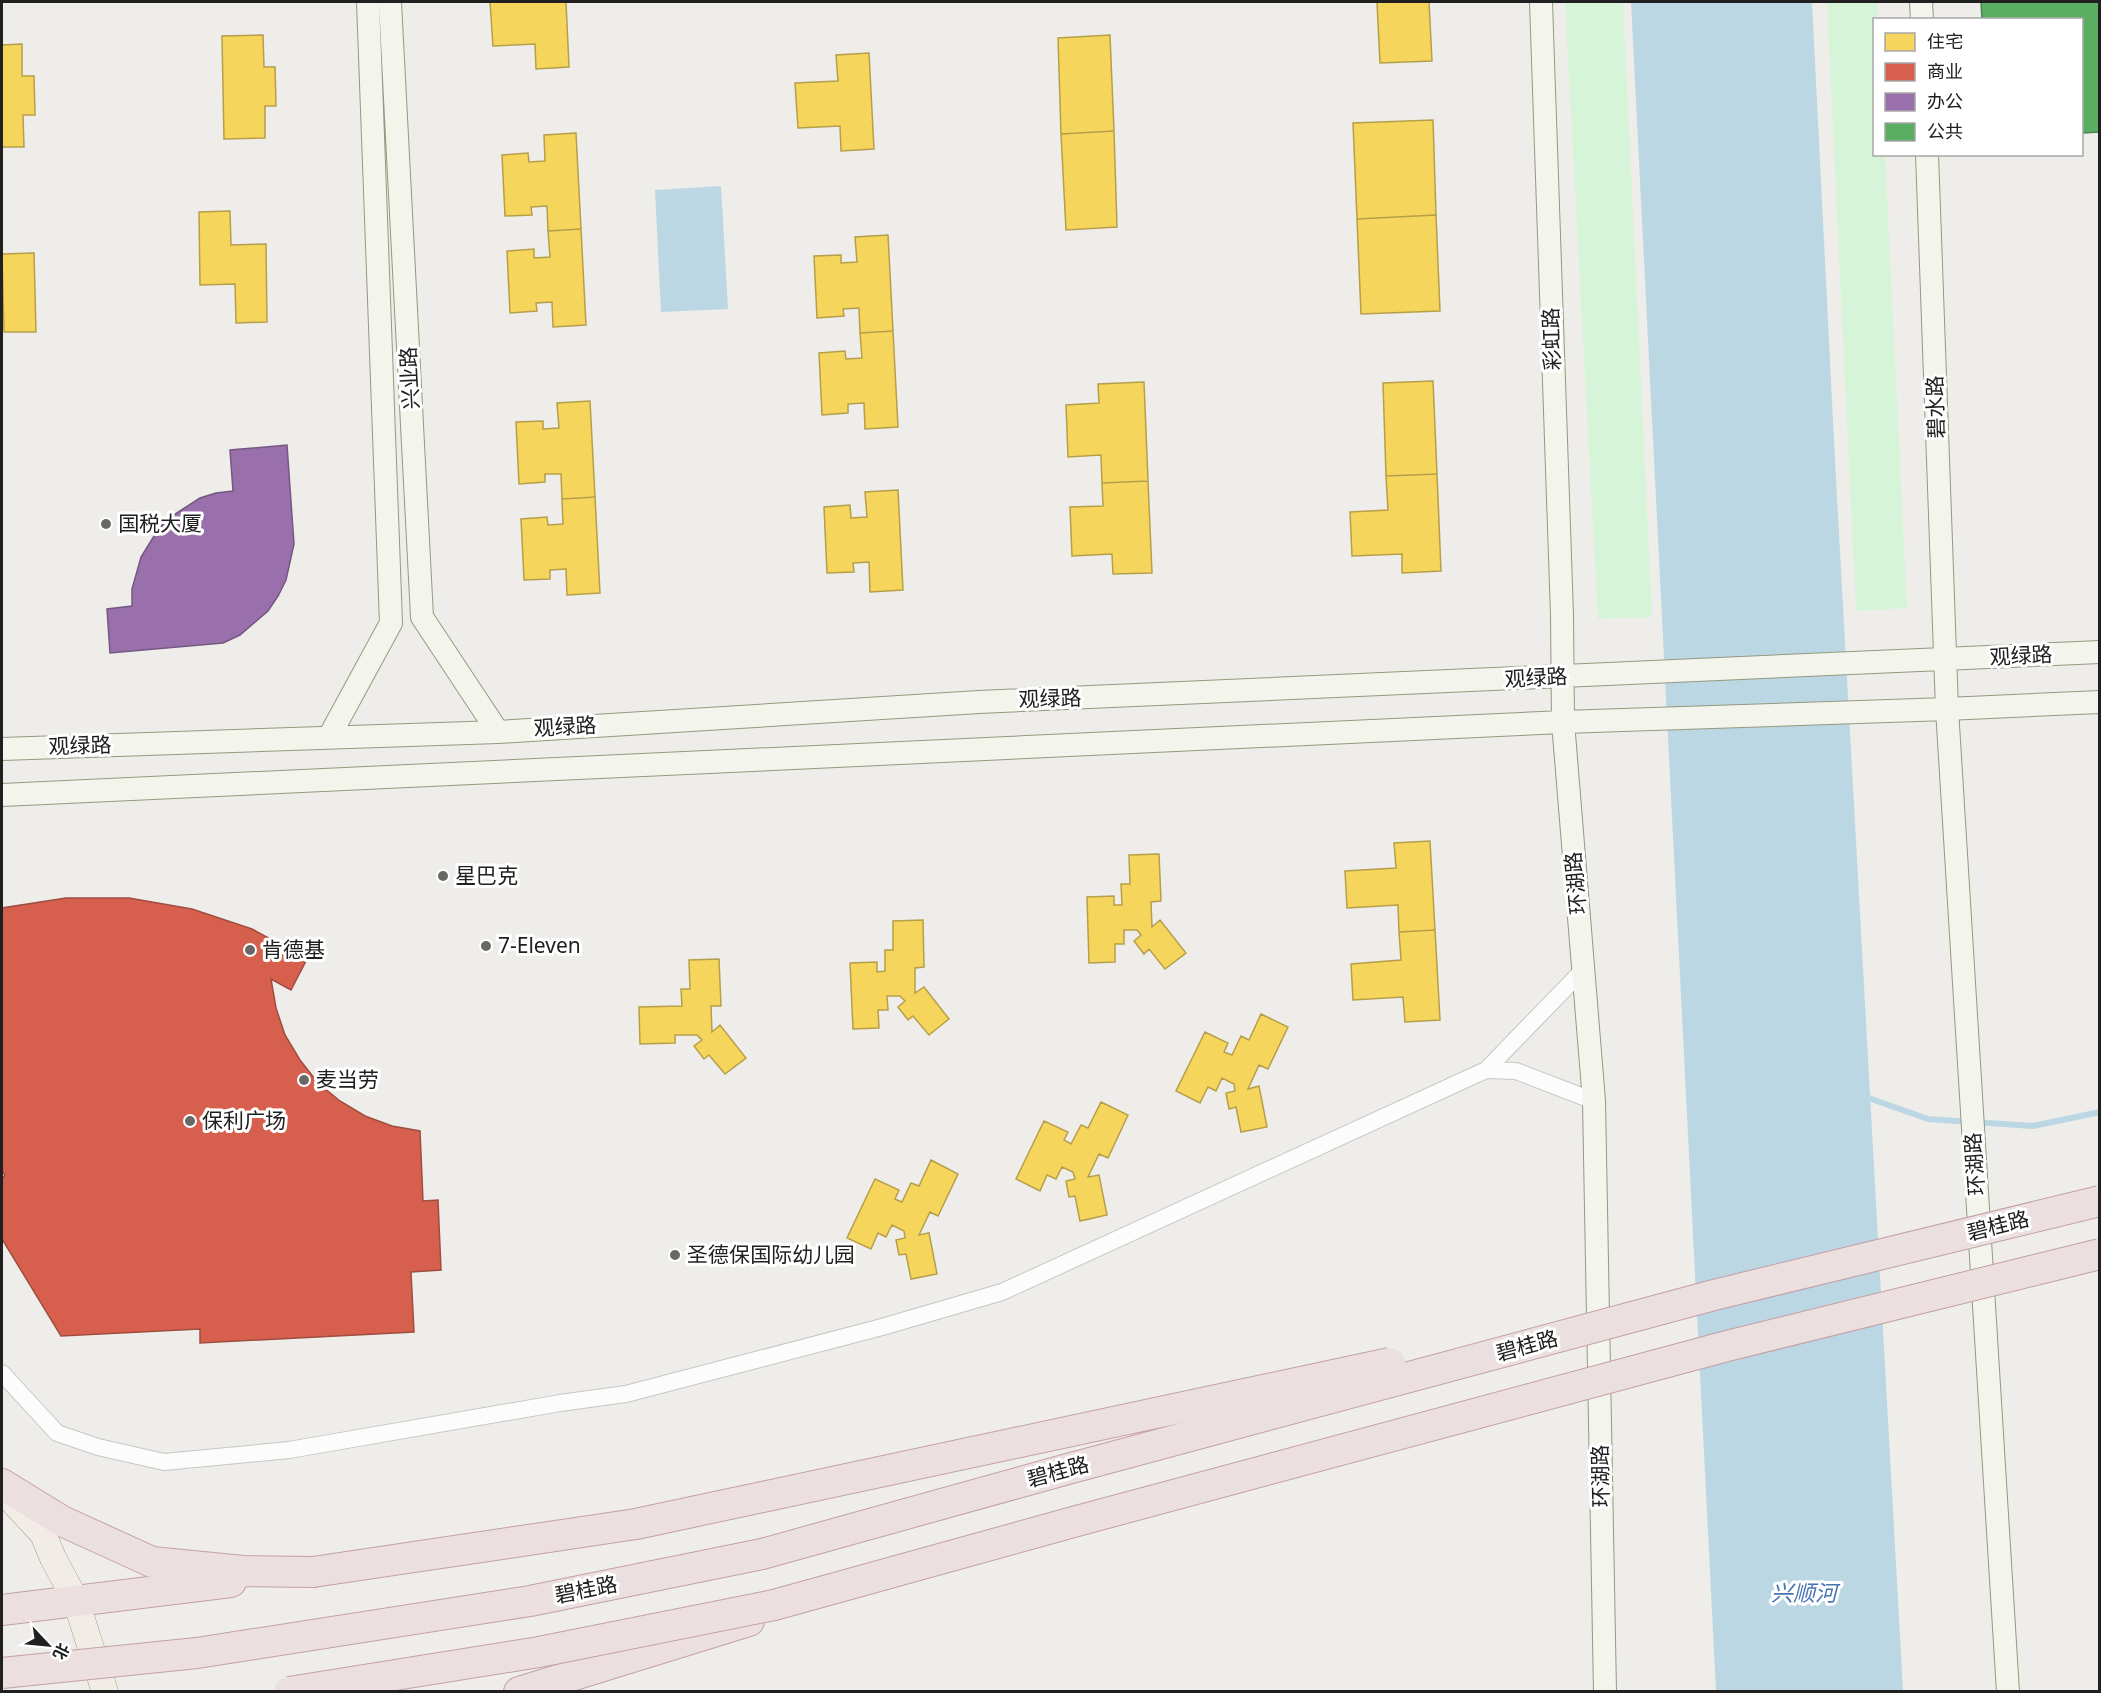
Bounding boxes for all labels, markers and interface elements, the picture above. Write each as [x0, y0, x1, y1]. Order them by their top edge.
legend [1873, 18, 2083, 156]
text: 住宅 [1927, 29, 1963, 53]
text: 商业 [1927, 59, 1963, 83]
text: 办公 [1927, 89, 1963, 113]
text: 公共 [1927, 119, 1963, 143]
street label: 彩虹路 [1536, 307, 1566, 371]
street label: 兴业路 [393, 346, 425, 410]
street label: 碧水路 [1920, 375, 1950, 439]
place label: 国税大厦 [118, 509, 202, 537]
marker: 国税大厦 [99, 517, 113, 531]
street label: 观绿路 [1989, 639, 2053, 671]
street label: 观绿路 [1504, 661, 1568, 693]
street label: 观绿路 [1018, 683, 1082, 713]
street label: 观绿路 [533, 710, 597, 742]
street label: 观绿路 [48, 730, 112, 760]
street label: 环湖路 [1558, 850, 1592, 916]
place label: 星巴克 [455, 861, 518, 889]
marker: 星巴克 [436, 869, 450, 883]
place label: 7-Eleven [498, 931, 581, 959]
place label: 肯德基 [262, 935, 325, 963]
marker: 7-Eleven [479, 939, 493, 953]
marker: 肯德基 [243, 943, 257, 957]
place label: 麦当劳 [316, 1065, 379, 1093]
marker: 麦当劳 [297, 1073, 311, 1087]
place label: 保利广场 [202, 1106, 286, 1134]
marker: 保利广场 [183, 1114, 197, 1128]
street label: 环湖路 [1958, 1132, 1990, 1196]
street label: 碧桂路 [1964, 1204, 2032, 1246]
place label: 圣德保国际幼儿园 [687, 1240, 855, 1268]
marker: 圣德保国际幼儿园 [668, 1248, 682, 1262]
street label: 碧桂路 [1493, 1323, 1561, 1367]
street label: 环湖路 [1585, 1444, 1615, 1508]
street label: 碧桂路 [1024, 1449, 1092, 1493]
street label: 碧桂路 [552, 1569, 619, 1609]
water label: 兴顺河 [1771, 1577, 1841, 1607]
north arrow [18, 1615, 78, 1675]
text: 北 [48, 1640, 75, 1664]

